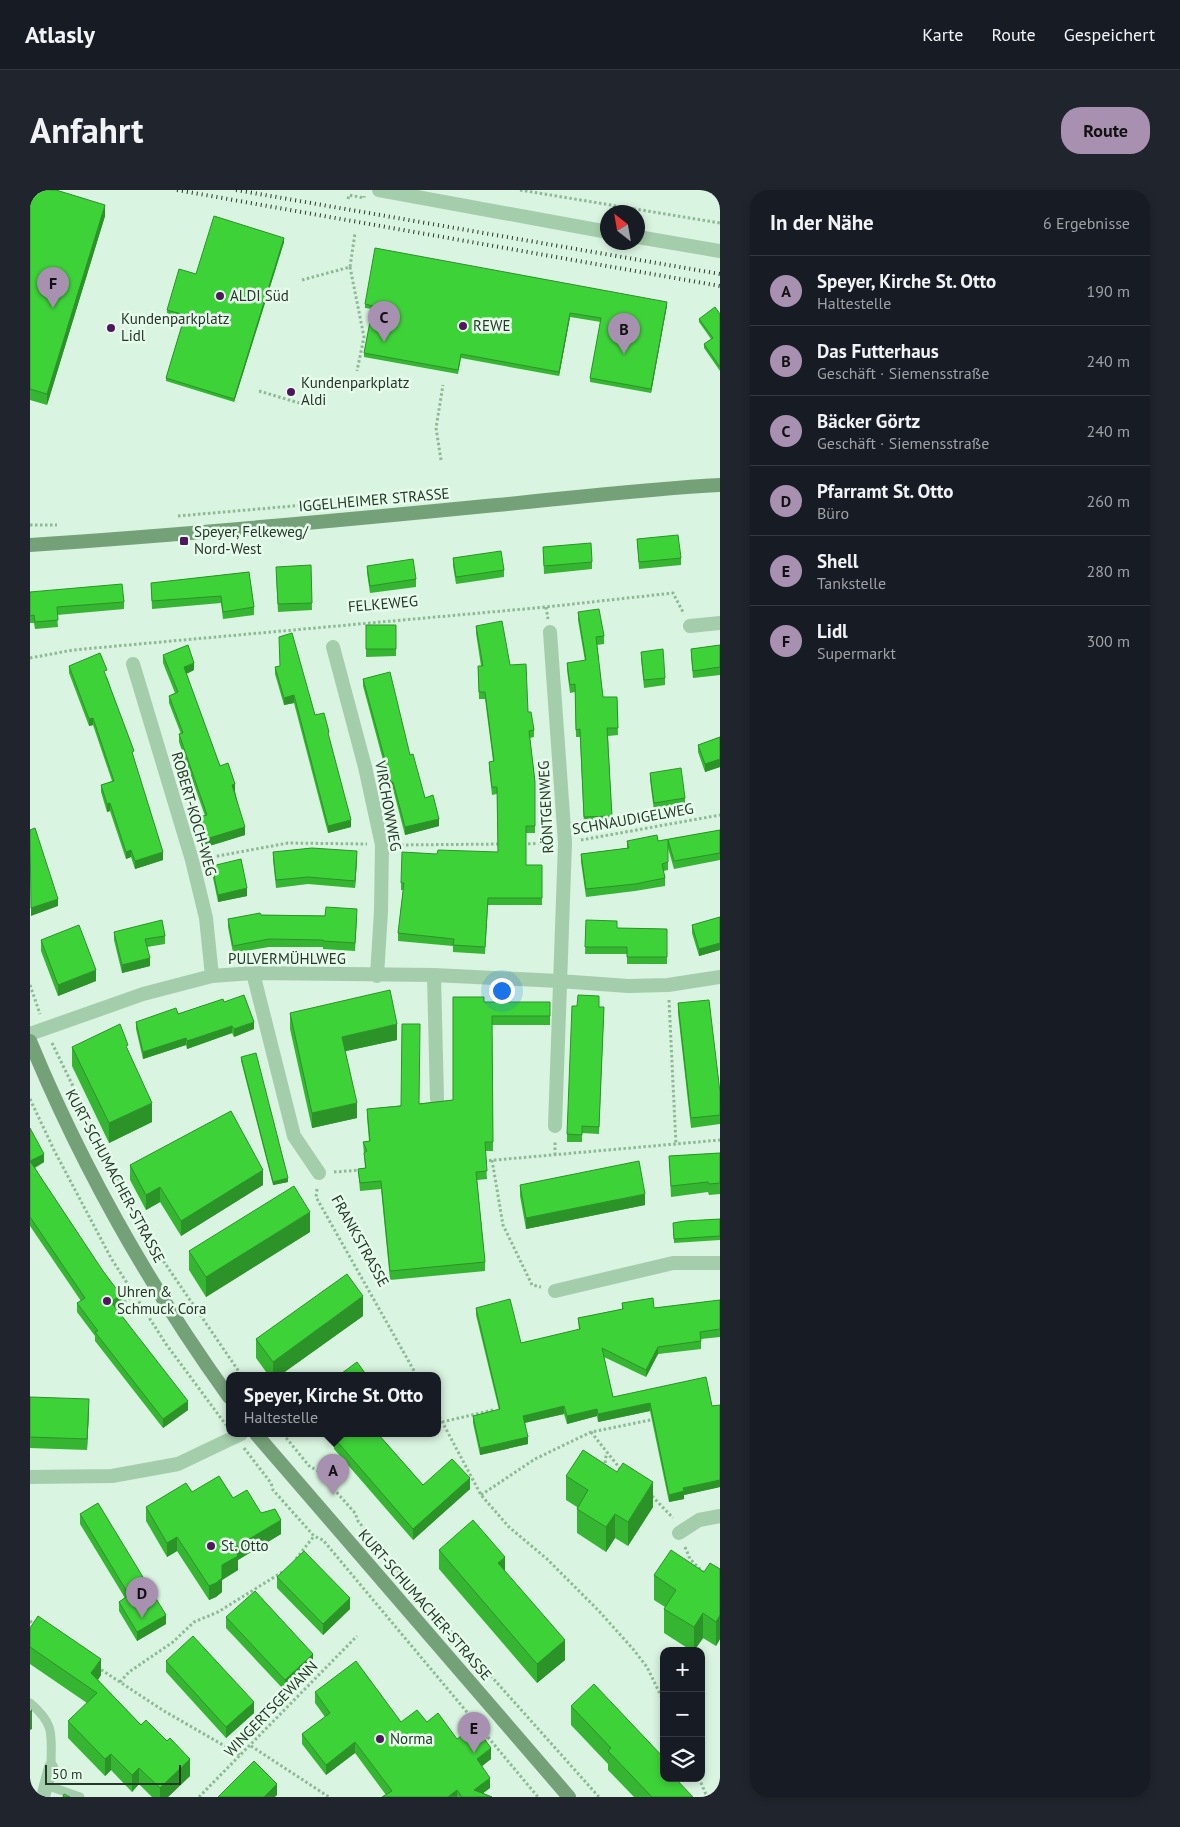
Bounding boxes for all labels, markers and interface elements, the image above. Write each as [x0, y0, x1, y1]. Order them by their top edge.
text: Atlasly [25, 19, 95, 50]
text: Karte [922, 23, 963, 46]
text: Route [991, 23, 1036, 46]
text: Gespeichert [1064, 23, 1155, 46]
text: Anfahrt [30, 107, 143, 153]
button: Route [1061, 107, 1150, 154]
north arrow [600, 205, 645, 250]
text: In der Nähe [770, 209, 874, 236]
text: 6 Ergebnisse [1043, 213, 1130, 233]
pin: F [37, 267, 69, 308]
text: Speyer, Kirche St. Otto [817, 269, 996, 293]
text: A [781, 281, 791, 301]
text: 190 m [1087, 281, 1130, 301]
place label: ALDI Süd [230, 286, 289, 305]
marker: ALDI Süd [214, 290, 226, 302]
text: Haltestelle [817, 293, 891, 313]
pin: C [368, 301, 400, 342]
place label: Kundenparkplatz Lidl [121, 309, 229, 345]
pin: B [608, 313, 640, 354]
place label: REWE [473, 316, 510, 335]
marker: REWE [457, 320, 469, 332]
marker: Kundenparkplatz Lidl [105, 322, 117, 334]
text: Das Futterhaus [817, 339, 939, 363]
text: B [781, 351, 791, 371]
text: 240 m [1087, 351, 1130, 371]
text: Geschäft · Siemensstraße [817, 363, 989, 383]
place label: Kundenparkplatz Aldi [301, 373, 409, 409]
marker: Kundenparkplatz Aldi [285, 386, 297, 398]
text: Bäcker Görtz [817, 409, 920, 433]
text: C [782, 421, 790, 441]
text: 240 m [1087, 421, 1130, 441]
text: Geschäft · Siemensstraße [817, 433, 989, 453]
text: Pfarramt St. Otto [817, 479, 953, 503]
street label: IGGELHEIMER STRASSE [298, 483, 450, 516]
text: D [781, 491, 791, 511]
text: 260 m [1087, 491, 1130, 511]
text: Büro [817, 503, 849, 523]
place label: Speyer, Felkeweg/ Nord-West [194, 522, 309, 558]
marker: Speyer, Felkeweg/ Nord-West [178, 535, 190, 547]
text: Shell [817, 549, 858, 573]
text: E [782, 561, 790, 581]
text: 280 m [1087, 561, 1130, 581]
text: Tankstelle [817, 573, 886, 593]
street label: FELKEWEG [347, 591, 419, 616]
text: Lidl [817, 619, 848, 643]
text: F [782, 631, 790, 651]
text: 300 m [1087, 631, 1130, 651]
text: Supermarkt [817, 643, 896, 663]
street label: ROBERT-KOCH-WEG [168, 750, 221, 878]
street label: VIRCHOWWEG [371, 758, 406, 853]
street label: RÖNTGENWEG [534, 760, 557, 854]
street label: SCHNAUDIGELWEG [571, 798, 695, 839]
street label: PULVERMÜHLWEG [228, 949, 346, 968]
your location [489, 978, 515, 1004]
street label: KURT-SCHUMACHER-STRASSE [62, 1086, 169, 1266]
street label: FRANKSTRASSE [327, 1192, 393, 1290]
place label: Uhren & Schmuck Cora [117, 1282, 206, 1318]
marker: Uhren & Schmuck Cora [101, 1295, 113, 1307]
popup [226, 1372, 441, 1437]
text: Speyer, Kirche St. Otto [244, 1383, 423, 1407]
text: Haltestelle [244, 1407, 318, 1427]
pin: A [317, 1454, 349, 1495]
street label: KURT-SCHUMACHER-STRASSE [355, 1525, 496, 1684]
place label: St. Otto [221, 1536, 269, 1555]
marker: St. Otto [205, 1540, 217, 1552]
pin: D [126, 1577, 158, 1618]
map controls [660, 1647, 705, 1782]
button: + [660, 1647, 705, 1692]
street label: WINGERTSGEWANN [220, 1657, 321, 1761]
button: − [660, 1692, 705, 1737]
pin: E [458, 1712, 490, 1753]
place label: Norma [390, 1729, 433, 1748]
marker: Norma [374, 1733, 386, 1745]
button: layers [660, 1737, 705, 1782]
scale bar [45, 1762, 181, 1785]
text: 50 m [52, 1765, 82, 1783]

